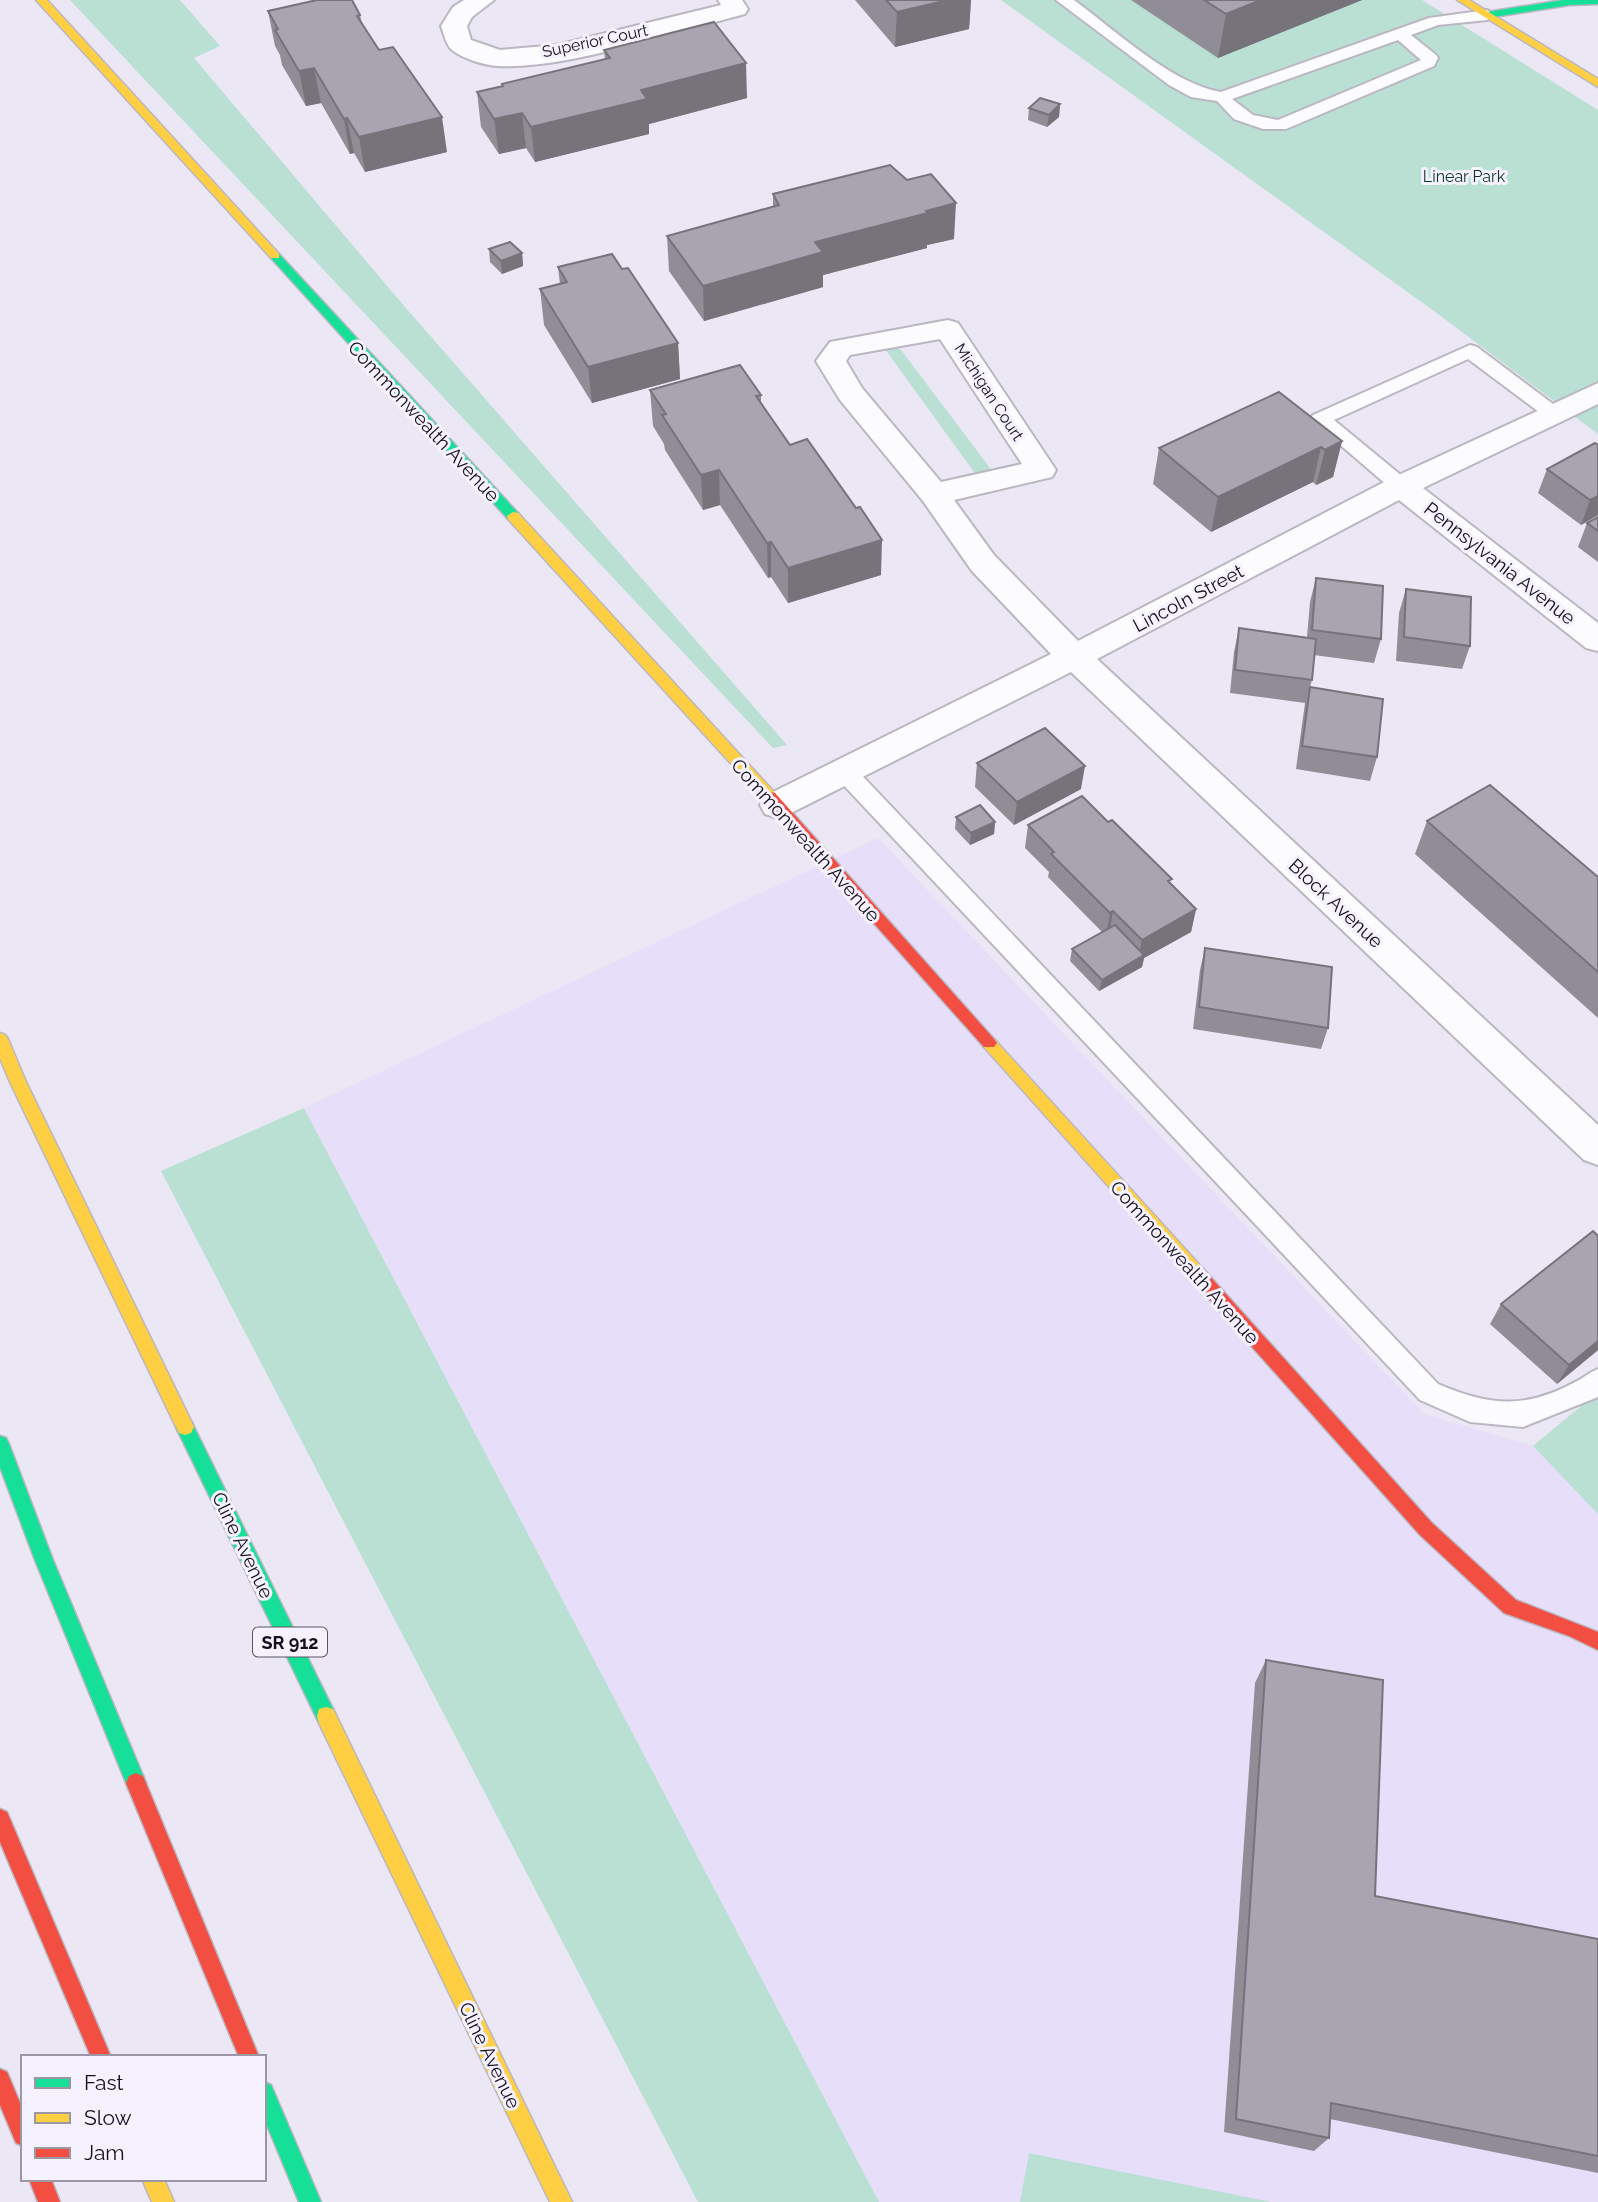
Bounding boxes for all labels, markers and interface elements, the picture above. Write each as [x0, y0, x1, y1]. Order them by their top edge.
street label: Superior Court [540, 20, 650, 61]
park label: Linear Park [1423, 167, 1506, 186]
street label: Commonwealth Avenue [344, 336, 504, 506]
street label: Michigan Court [950, 340, 1028, 445]
street label: Pennsylvania Avenue [1420, 497, 1580, 629]
street label: Lincoln Street [1129, 559, 1247, 636]
street label: Commonwealth Avenue [727, 754, 885, 926]
street label: Block Avenue [1284, 854, 1388, 952]
street label: Commonwealth Avenue [1106, 1176, 1264, 1348]
street label: Cline Avenue [208, 1488, 278, 1602]
road number: SR 912 [253, 1628, 327, 1657]
street label: Cline Avenue [455, 1998, 525, 2112]
legend [21, 2055, 266, 2181]
text: Fast [84, 2070, 124, 2095]
text: Slow [84, 2105, 132, 2130]
text: Jam [84, 2140, 125, 2165]

